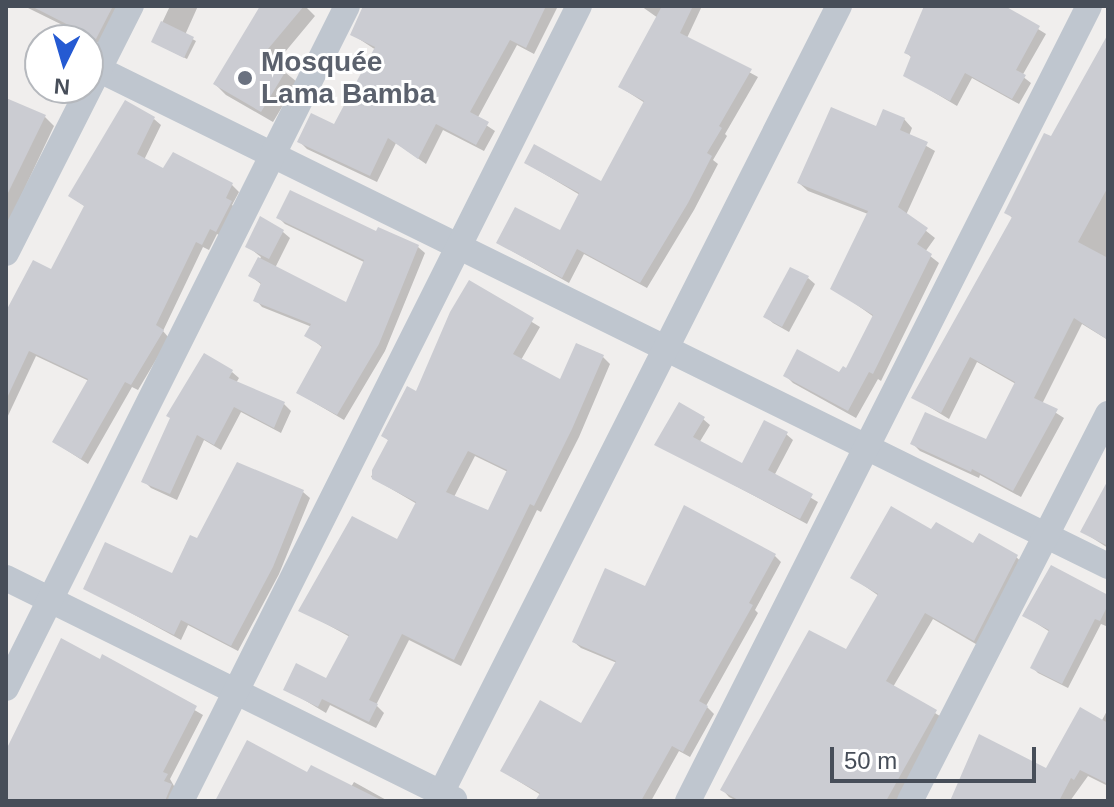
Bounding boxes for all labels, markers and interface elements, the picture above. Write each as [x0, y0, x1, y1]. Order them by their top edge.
north arrow [24, 24, 104, 104]
place label: Mosquée Lama Bamba [261, 45, 435, 111]
marker: Mosquée Lama Bamba [236, 69, 254, 87]
text: N [53, 73, 71, 100]
scale bar [834, 731, 1040, 781]
text: 50 m [844, 747, 897, 774]

